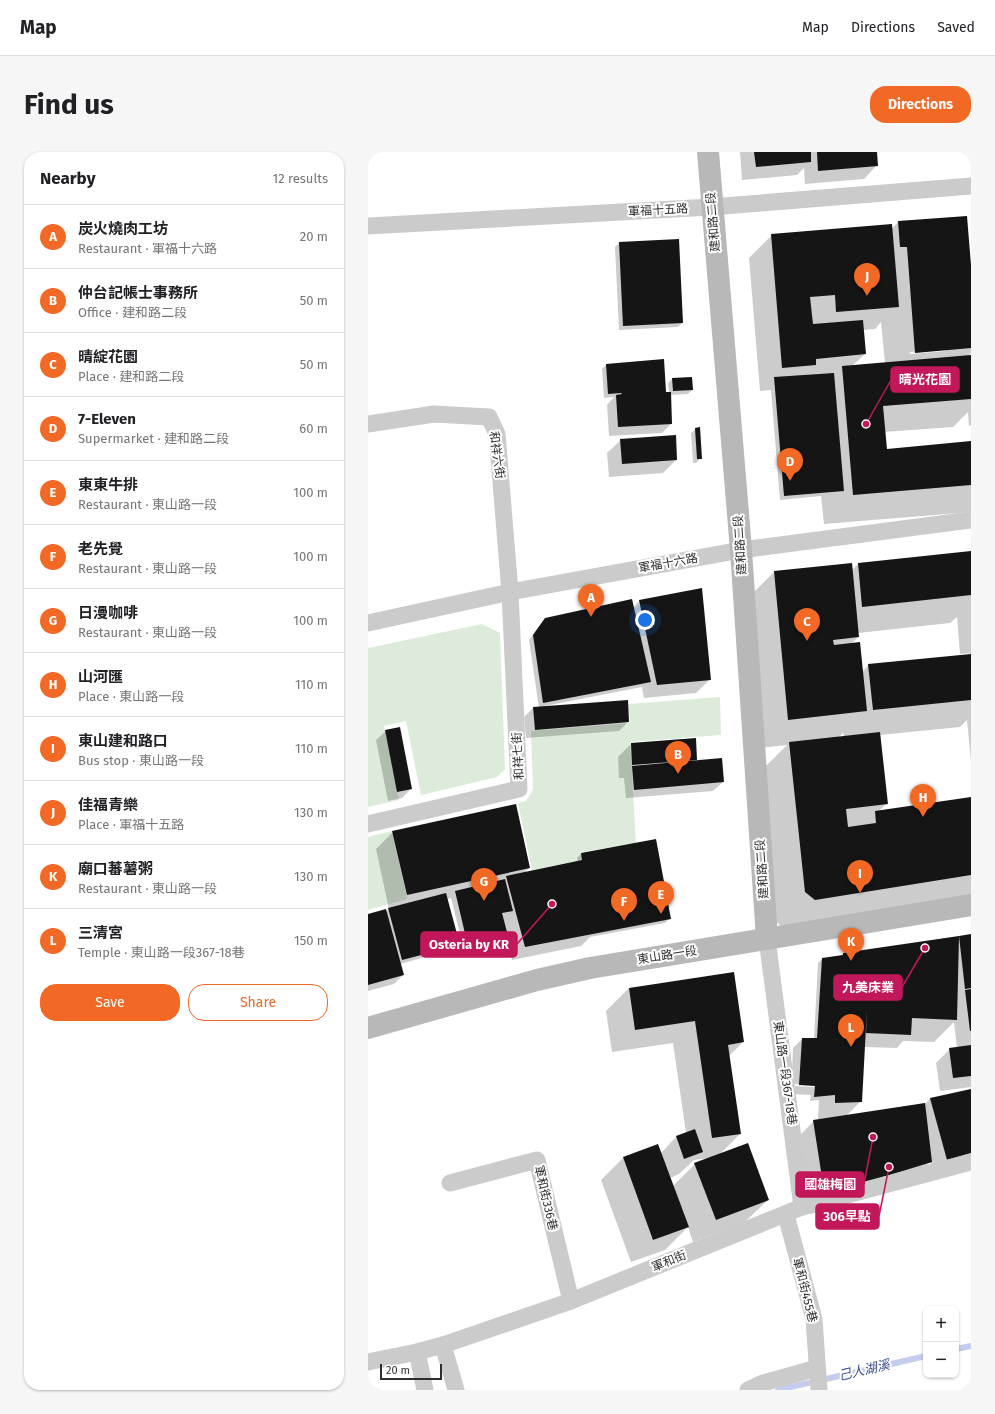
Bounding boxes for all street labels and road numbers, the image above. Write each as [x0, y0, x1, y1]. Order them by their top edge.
street label: 建和路二段 [703, 191, 723, 253]
street label: 軍福十五路 [628, 201, 688, 219]
street label: 和祥六街 [487, 430, 507, 480]
street label: 建和路二段 [731, 515, 749, 575]
street label: 軍福十六路 [637, 551, 699, 575]
street label: 和祥七街 [510, 732, 526, 780]
street label: 建和路二段 [753, 839, 771, 899]
street label: 東山路一段 [636, 943, 698, 967]
street label: 東山路一段367-18巷 [771, 1020, 799, 1126]
street label: 軍和街336巷 [532, 1164, 560, 1232]
street label: 軍和街 [650, 1248, 688, 1274]
street label: 軍和街455巷 [790, 1256, 820, 1324]

